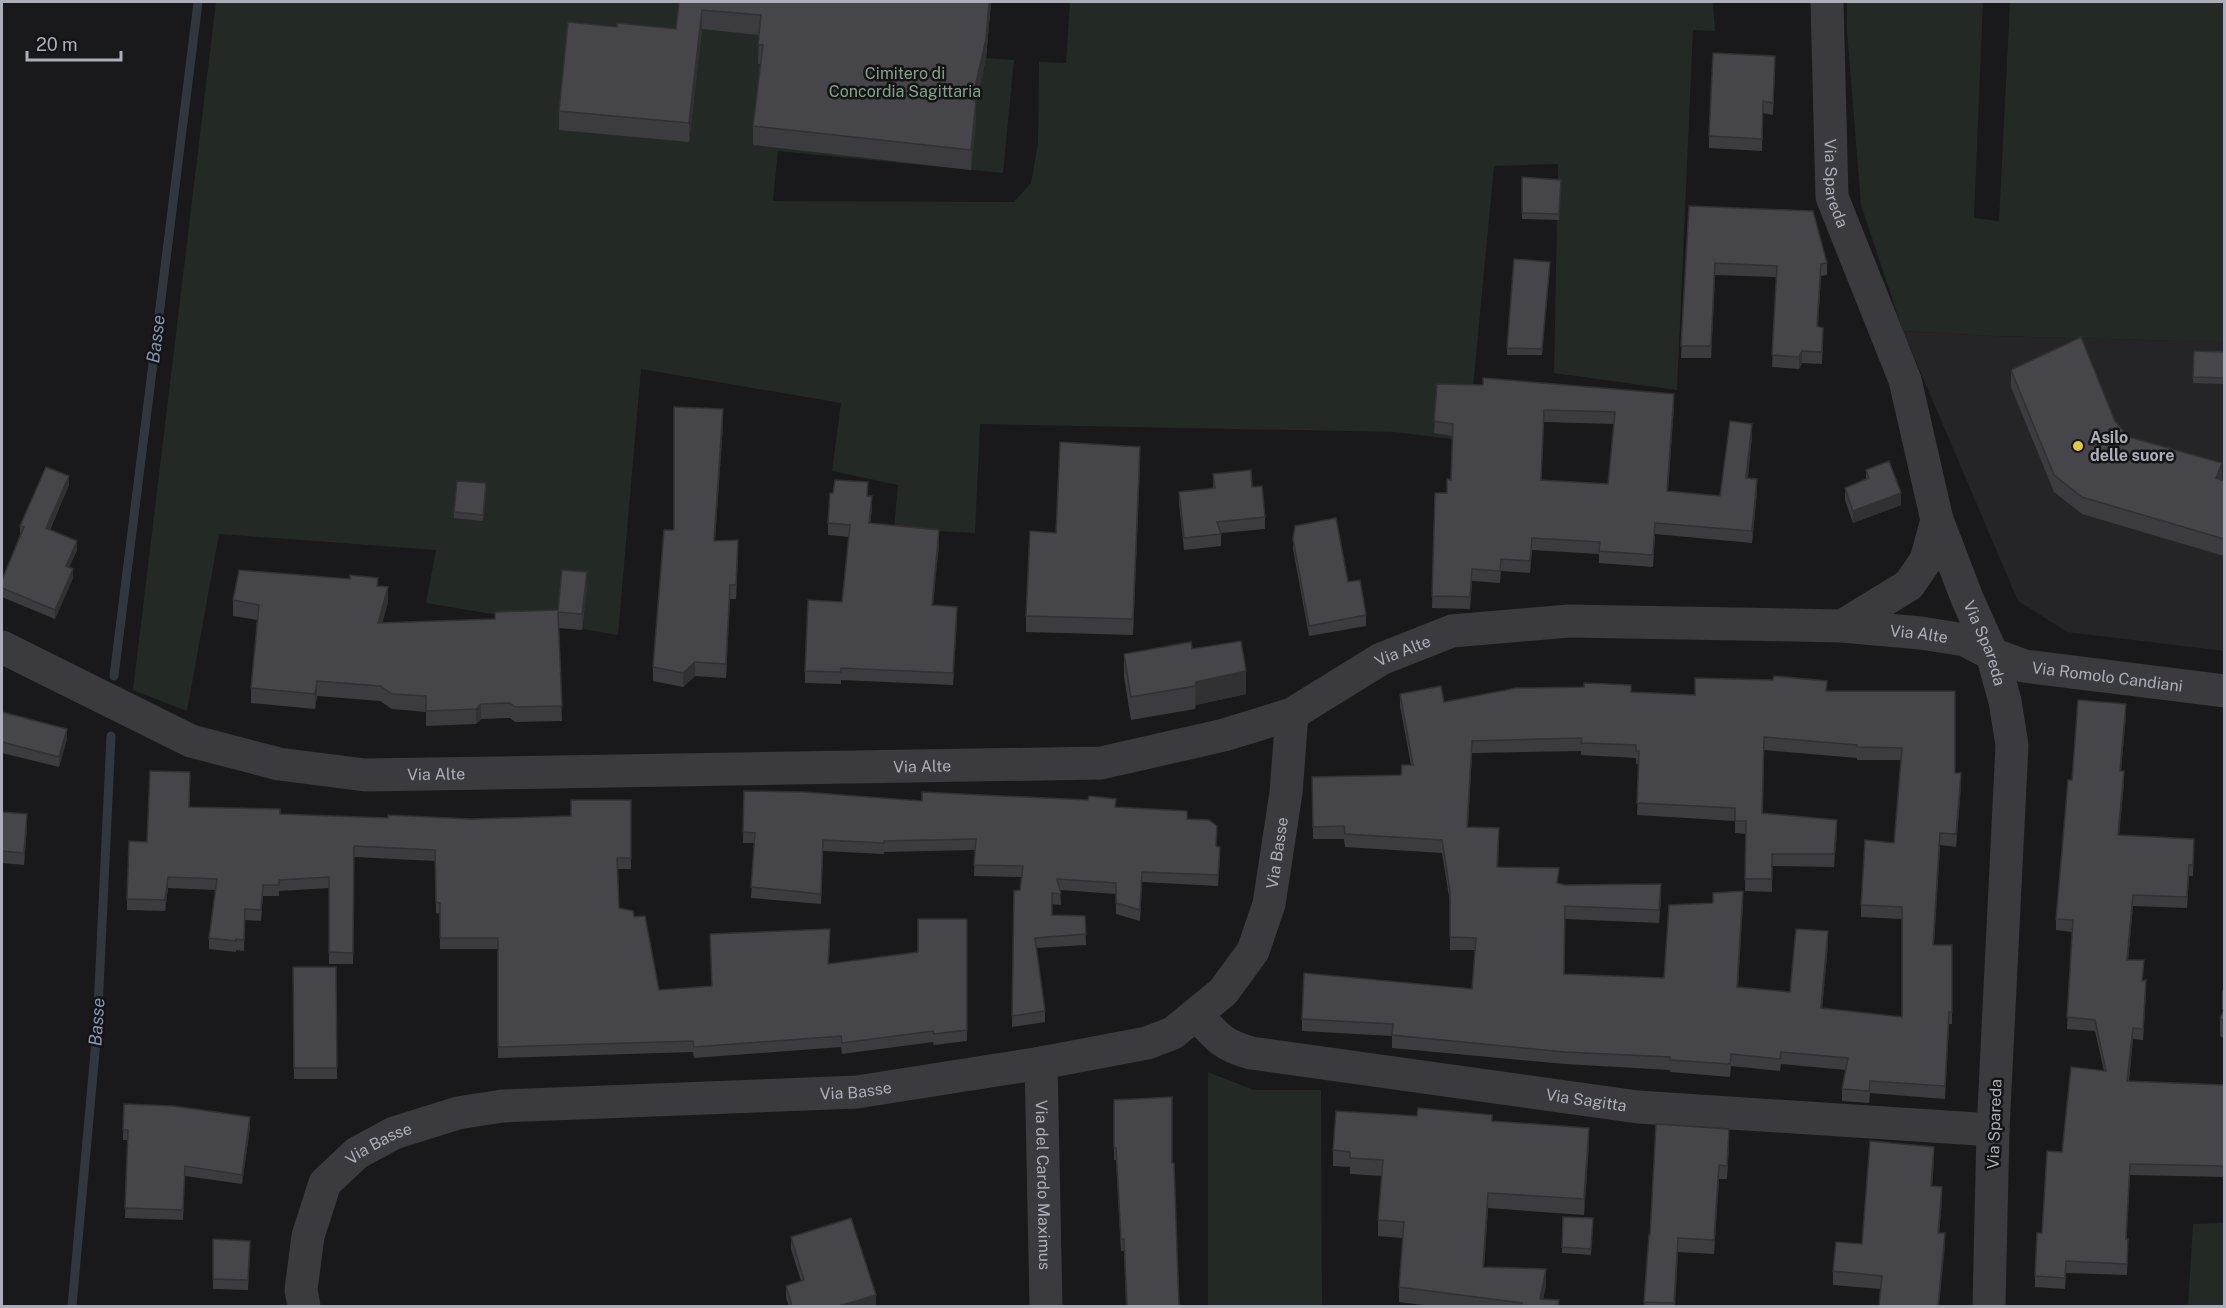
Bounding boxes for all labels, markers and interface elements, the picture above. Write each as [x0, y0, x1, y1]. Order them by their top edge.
scale bar [27, 24, 122, 62]
text: 20 m [36, 34, 78, 55]
park label: Cimitero di Concordia Sagittaria [829, 64, 981, 101]
street label: Via Spareda [1821, 139, 1852, 230]
water label: Basse [142, 314, 169, 364]
place label: Asilo delle suore [2090, 428, 2175, 465]
marker: Asilo delle suore [2071, 439, 2085, 453]
street label: Via Spareda [1959, 598, 2009, 688]
street label: Via Alte [1889, 621, 1949, 647]
street label: Via Alte [1371, 631, 1433, 671]
street label: Via Romolo Candiani [2031, 658, 2184, 696]
street label: Via Alte [893, 756, 951, 776]
street label: Via Alte [407, 764, 466, 784]
street label: Via Basse [1262, 816, 1292, 890]
water label: Basse [84, 997, 109, 1047]
street label: Via Basse [819, 1078, 893, 1103]
street label: Via Spareda [1983, 1079, 2006, 1169]
street label: Via Sagitta [1545, 1085, 1628, 1115]
street label: Via del Cardo Maximus [1032, 1100, 1054, 1270]
street label: Via Basse [342, 1119, 414, 1169]

